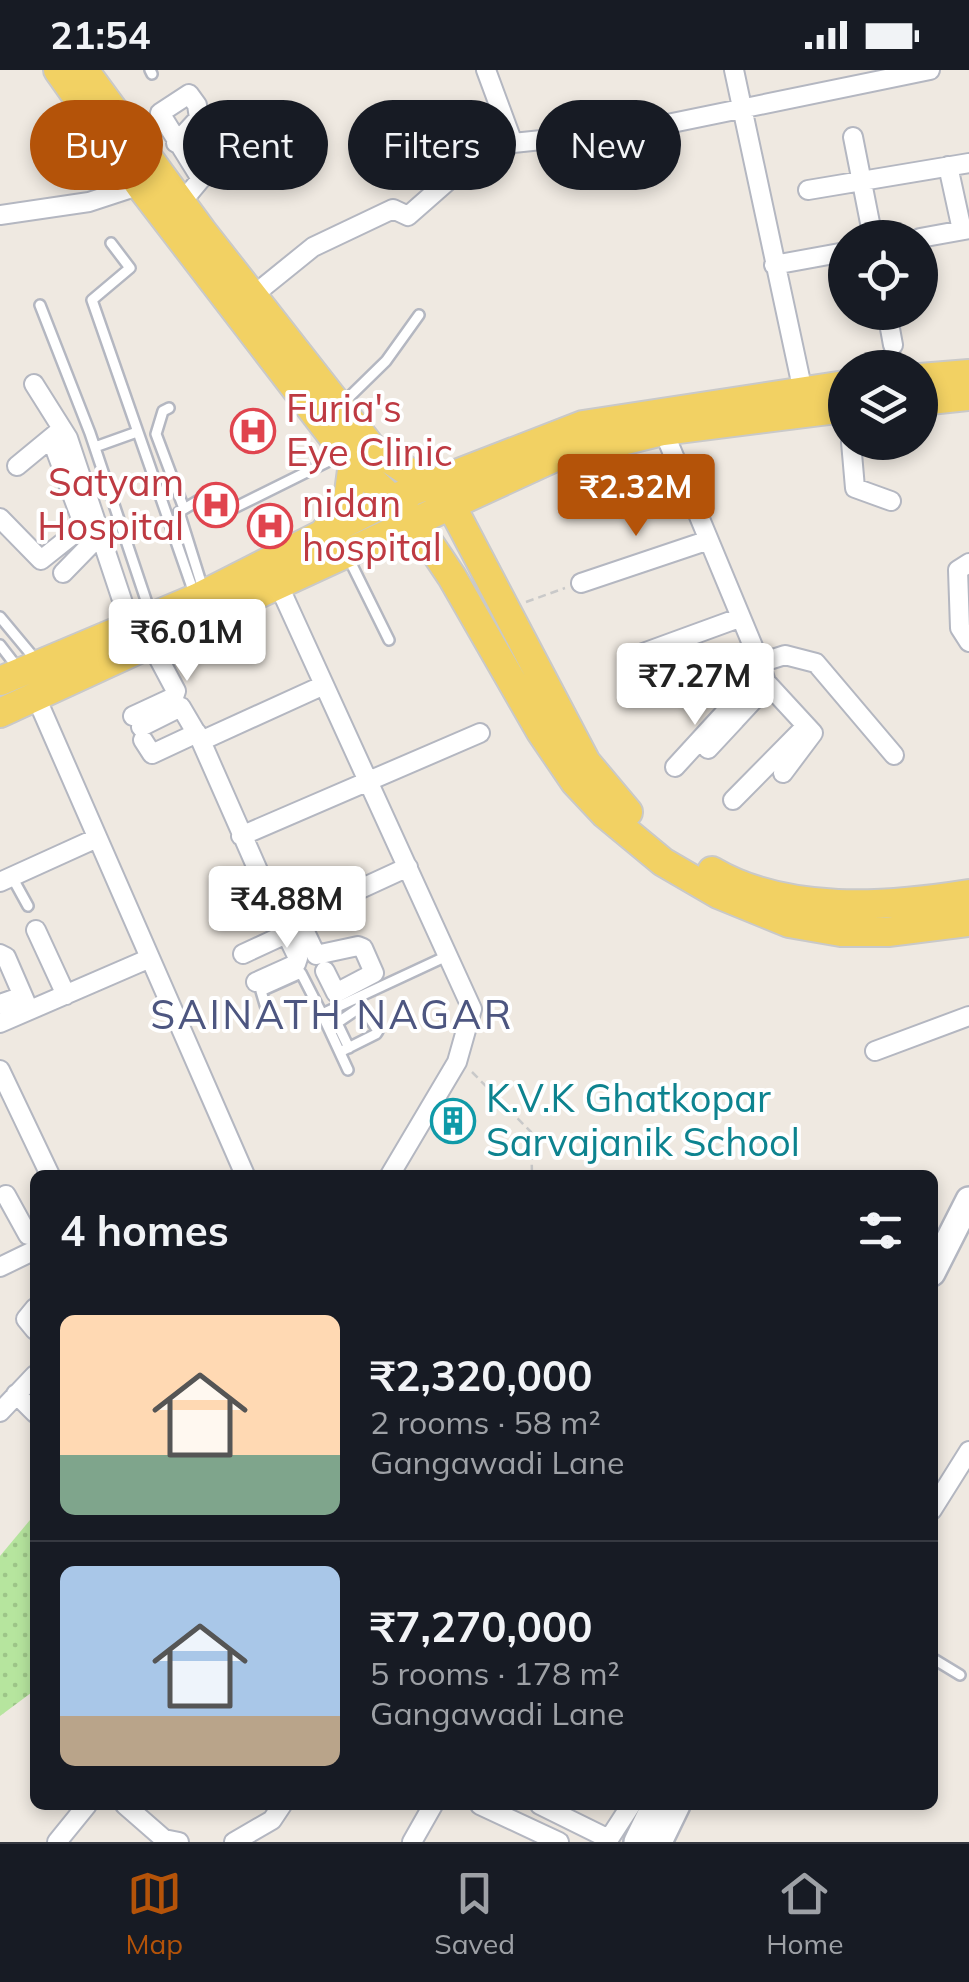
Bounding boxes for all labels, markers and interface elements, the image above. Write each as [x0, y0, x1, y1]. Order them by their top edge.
text: 21:54 [50, 11, 151, 59]
chip: Buy [30, 100, 163, 190]
chip: Rent [183, 100, 328, 190]
chip: Filters [348, 100, 516, 190]
chip: New [536, 100, 681, 190]
map controls [828, 220, 938, 460]
button: locate [828, 220, 938, 330]
button: layers [828, 350, 938, 460]
place label: Furia's Eye Clinic [286, 384, 453, 476]
hospital icon: Furia's Eye Clinic [230, 408, 276, 454]
pin: ₹2.32M [555, 454, 717, 539]
place label: Satyam Hospital [37, 458, 184, 550]
text: ₹2.32M [580, 466, 692, 506]
place label: nidan hospital [302, 479, 442, 571]
hospital icon: Satyam Hospital [193, 482, 239, 528]
hospital icon: nidan hospital [247, 503, 293, 549]
pin: ₹6.01M [106, 599, 268, 684]
text: ₹6.01M [131, 611, 243, 651]
pin: ₹7.27M [614, 643, 776, 728]
text: ₹7.27M [639, 655, 751, 695]
pin: ₹4.88M [206, 866, 368, 951]
text: ₹4.88M [231, 878, 343, 918]
district label: SAINATH NAGAR [150, 989, 514, 1039]
place label: K.V.K Ghatkopar Sarvajanik School [486, 1074, 800, 1166]
building icon: K.V.K Ghatkopar Sarvajanik School [430, 1098, 476, 1144]
icon: filters [853, 1203, 908, 1258]
text: 4 homes [60, 1204, 229, 1257]
text: ₹2,320,000 [370, 1349, 592, 1402]
icon: home [140, 1355, 260, 1475]
text: 2 rooms · 58 m² [370, 1402, 601, 1442]
text: Gangawadi Lane [370, 1442, 624, 1482]
text: ₹7,270,000 [370, 1600, 592, 1653]
icon: home [140, 1606, 260, 1726]
text: 5 rooms · 178 m² [370, 1653, 620, 1693]
text: Gangawadi Lane [370, 1693, 624, 1733]
tab: Map [126, 1866, 183, 1961]
tab: Saved [434, 1866, 515, 1961]
tab: Home [766, 1866, 843, 1961]

